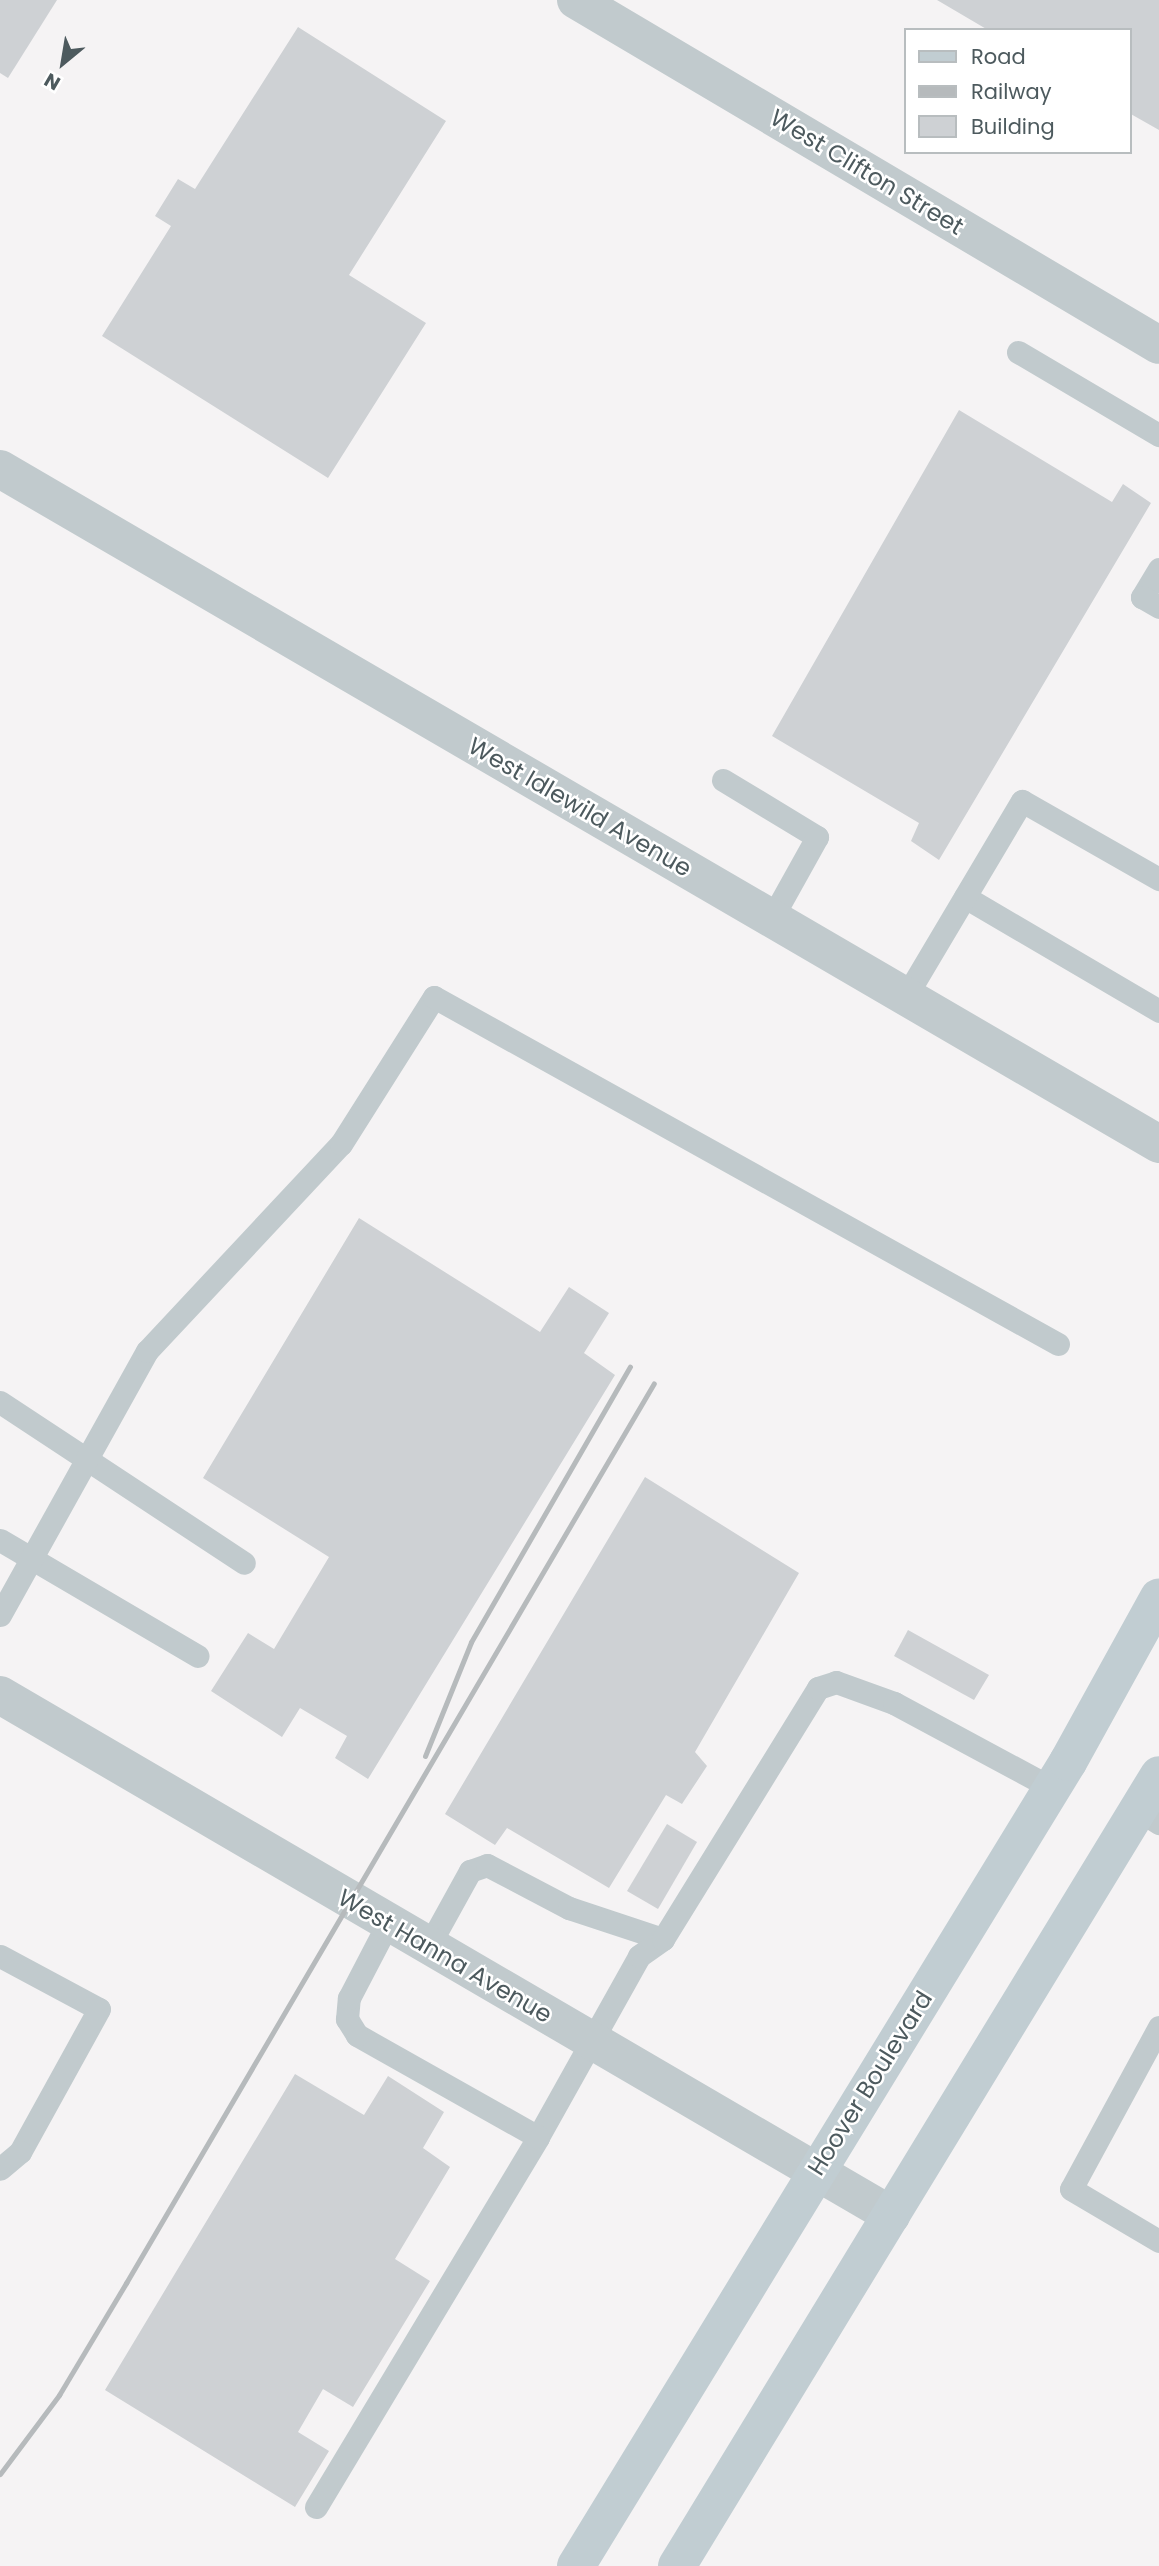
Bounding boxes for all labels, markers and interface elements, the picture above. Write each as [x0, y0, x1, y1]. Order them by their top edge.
north arrow [28, 28, 98, 98]
legend [904, 28, 1131, 154]
text: Road [971, 42, 1026, 71]
text: N [39, 66, 65, 97]
text: Railway [971, 77, 1052, 106]
street label: West Clifton Street [765, 103, 969, 241]
text: Building [971, 112, 1055, 141]
street label: West Idlewild Avenue [463, 731, 697, 883]
street label: West Hanna Avenue [333, 1883, 557, 2029]
street label: Hoover Boulevard [802, 1985, 938, 2181]

